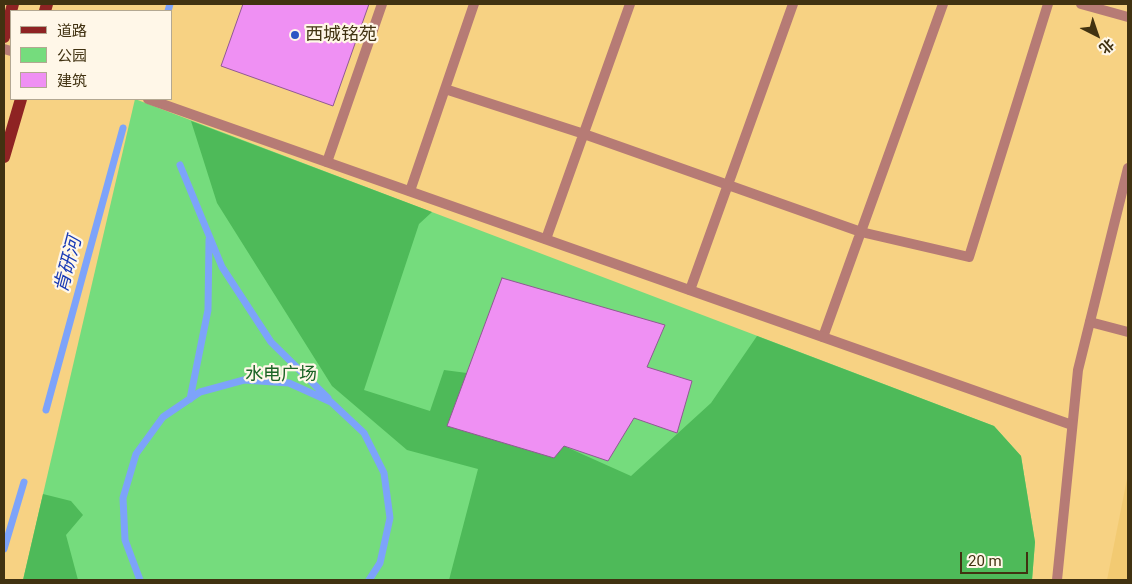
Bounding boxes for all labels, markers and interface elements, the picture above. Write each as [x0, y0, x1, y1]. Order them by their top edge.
legend [10, 10, 172, 100]
north arrow [1072, 10, 1122, 60]
text: 道路 [57, 22, 87, 40]
place label: 西城铭苑 [305, 24, 377, 46]
marker: 西城铭苑 [289, 29, 301, 41]
text: 北 [1096, 36, 1117, 57]
text: 公园 [57, 47, 87, 65]
text: 建筑 [57, 72, 87, 90]
water label: 肯研河 [51, 235, 87, 295]
park label: 水电广场 [245, 364, 317, 386]
scale bar [962, 542, 1030, 574]
text: 20 m [968, 552, 1002, 570]

